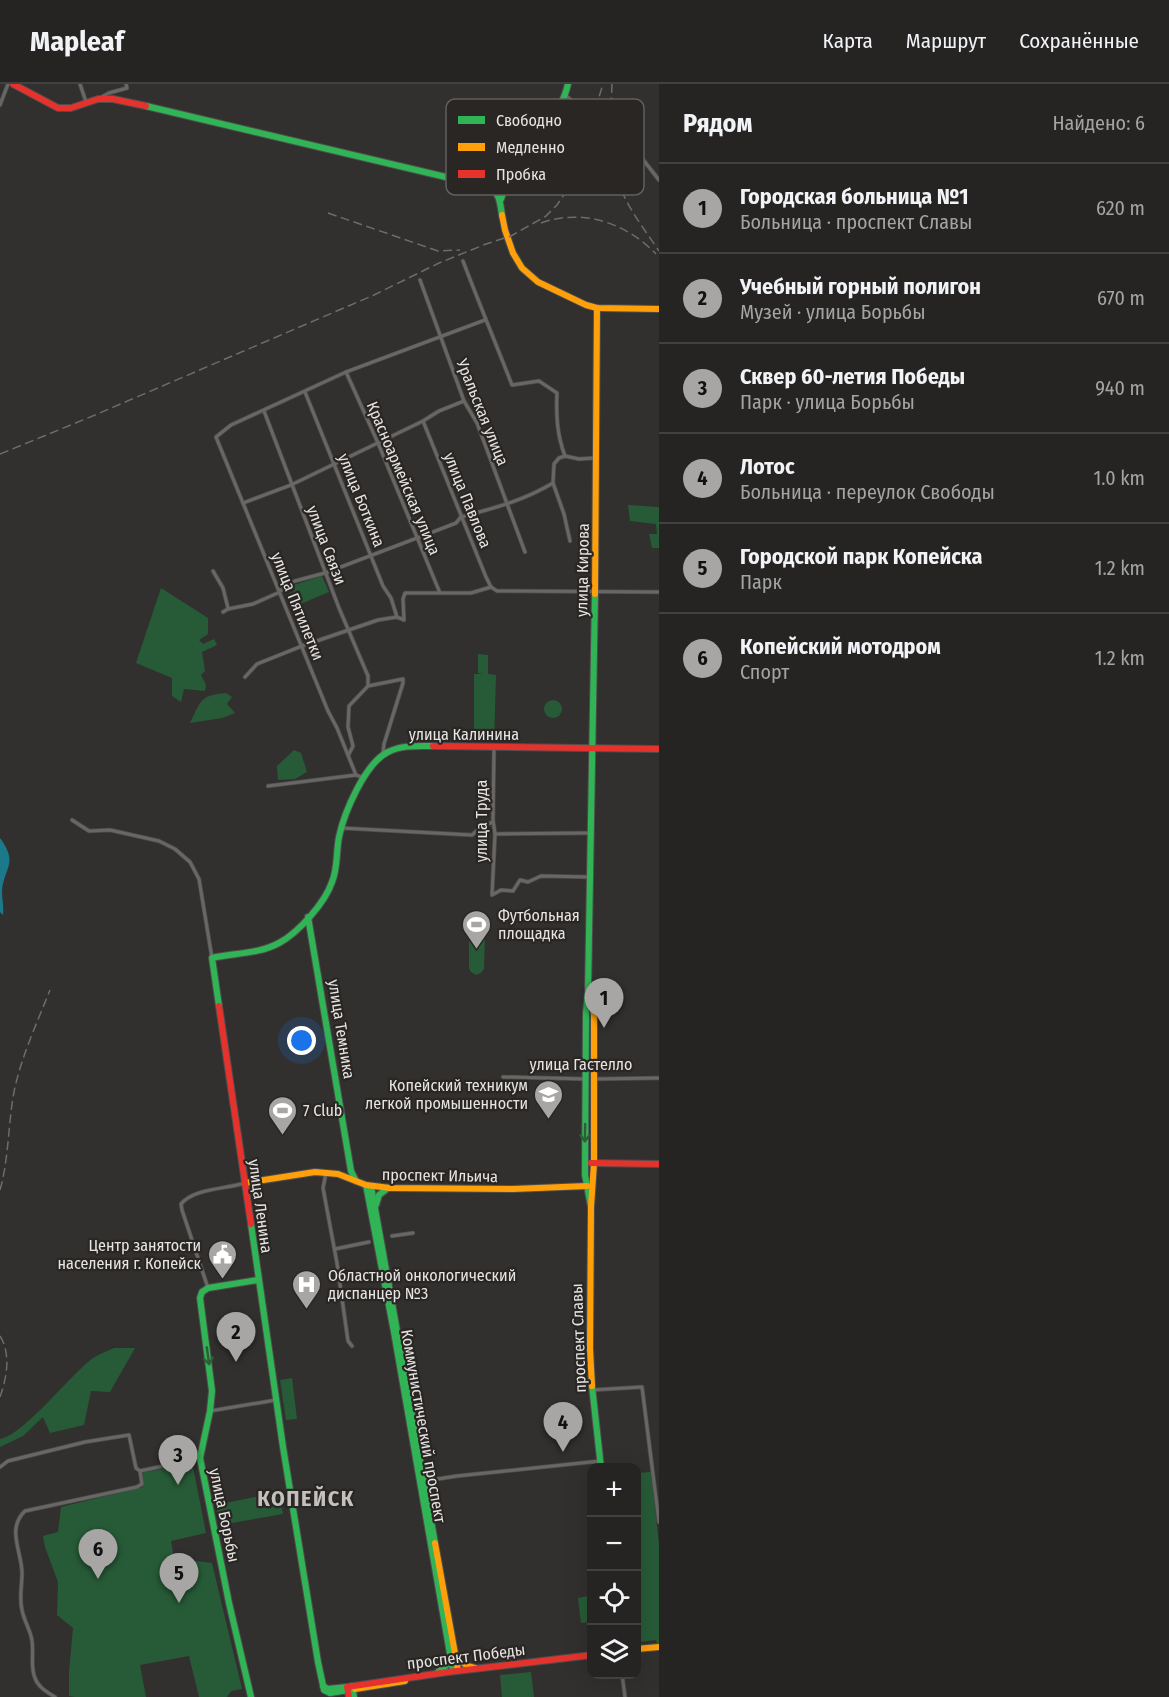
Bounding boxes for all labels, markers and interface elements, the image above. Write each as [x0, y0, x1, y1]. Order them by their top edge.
text: Mapleaf [30, 25, 124, 58]
text: Карта [823, 28, 873, 54]
text: Маршрут [906, 28, 986, 54]
text: Сохранённые [1019, 28, 1139, 54]
legend [446, 99, 644, 195]
text: Рядом [683, 108, 752, 139]
text: Свободно [496, 111, 562, 130]
text: Найдено: 6 [1052, 111, 1145, 135]
text: Медленно [496, 138, 565, 157]
text: Пробка [496, 165, 546, 184]
text: Городская больница №1 [740, 183, 969, 210]
text: 1 [698, 196, 707, 220]
text: 620 m [1096, 196, 1145, 220]
text: Больница · проспект Славы [740, 210, 972, 234]
text: Учебный горный полигон [740, 273, 981, 300]
text: 2 [698, 286, 707, 310]
text: 670 m [1097, 286, 1145, 310]
text: Музей · улица Борьбы [740, 300, 925, 324]
street label: Уральская улица [452, 355, 513, 468]
text: Сквер 60-летия Победы [740, 363, 965, 390]
text: 3 [698, 376, 707, 400]
text: 940 m [1095, 376, 1145, 400]
text: Парк · улица Борьбы [740, 390, 915, 414]
street label: Красноармейская улица [363, 399, 445, 558]
street label: улица Павлова [440, 450, 495, 551]
street label: улица Боткина [334, 451, 389, 550]
text: Лотос [740, 453, 795, 480]
text: 4 [697, 466, 708, 490]
text: 1.0 km [1093, 466, 1145, 490]
text: Больница · переулок Свободы [740, 480, 995, 504]
street label: улица Связи [303, 503, 350, 588]
street label: улица Кирова [572, 523, 593, 617]
text: Городской парк Копейска [740, 543, 982, 570]
street label: улица Пятилетки [267, 549, 328, 663]
text: 5 [698, 556, 707, 580]
text: 1.2 km [1095, 556, 1145, 580]
text: Парк [740, 570, 782, 594]
text: Копейский мотодром [740, 633, 941, 660]
text: 6 [697, 646, 708, 670]
text: 1.2 km [1095, 646, 1145, 670]
text: Спорт [740, 660, 789, 684]
street label: улица Калинина [409, 725, 519, 744]
street label: улица Труда [472, 780, 491, 862]
place label: Футбольная площадка [498, 906, 580, 943]
sports icon: Футбольная площадка [461, 908, 493, 950]
street label: улица Темника [324, 978, 359, 1080]
pin: 1 [584, 978, 624, 1028]
your location [287, 1026, 316, 1055]
street label: улица Гастелло [530, 1055, 633, 1074]
place label: Копейский техникум легкой промышенности [365, 1076, 528, 1113]
school or university icon: Копейский техникум легкой промышенности [533, 1078, 565, 1120]
sports icon: 7 Club [266, 1094, 298, 1136]
place label: 7 Club [303, 1101, 342, 1120]
one-way arrow [580, 1123, 591, 1143]
street label: улица Ленина [245, 1158, 277, 1254]
street label: проспект Ильича [382, 1165, 498, 1186]
place label: Центр занятости населения г. Копейск [58, 1236, 201, 1273]
public building icon: Центр занятости населения г. Копейск [206, 1238, 238, 1280]
place label: Областной онкологический диспанцер №3 [328, 1266, 516, 1303]
hospital icon: Областной онкологический диспанцер №3 [291, 1268, 323, 1310]
street label: проспект Славы [567, 1283, 590, 1393]
pin: 2 [216, 1312, 256, 1362]
street label: Коммунистический проспект [397, 1328, 450, 1525]
one-way arrow [202, 1346, 213, 1366]
pin: 4 [544, 1402, 582, 1452]
pin: 3 [158, 1436, 198, 1485]
map controls [587, 1463, 641, 1679]
button: + [587, 1463, 641, 1517]
street label: улица Борьбы [205, 1466, 244, 1564]
district label: КОПЕЙСК [257, 1485, 355, 1512]
button: − [587, 1517, 641, 1571]
pin: 6 [78, 1530, 118, 1579]
pin: 5 [160, 1554, 198, 1603]
button: locate [587, 1571, 641, 1625]
button: layers [587, 1625, 641, 1679]
street label: проспект Победы [406, 1640, 526, 1673]

